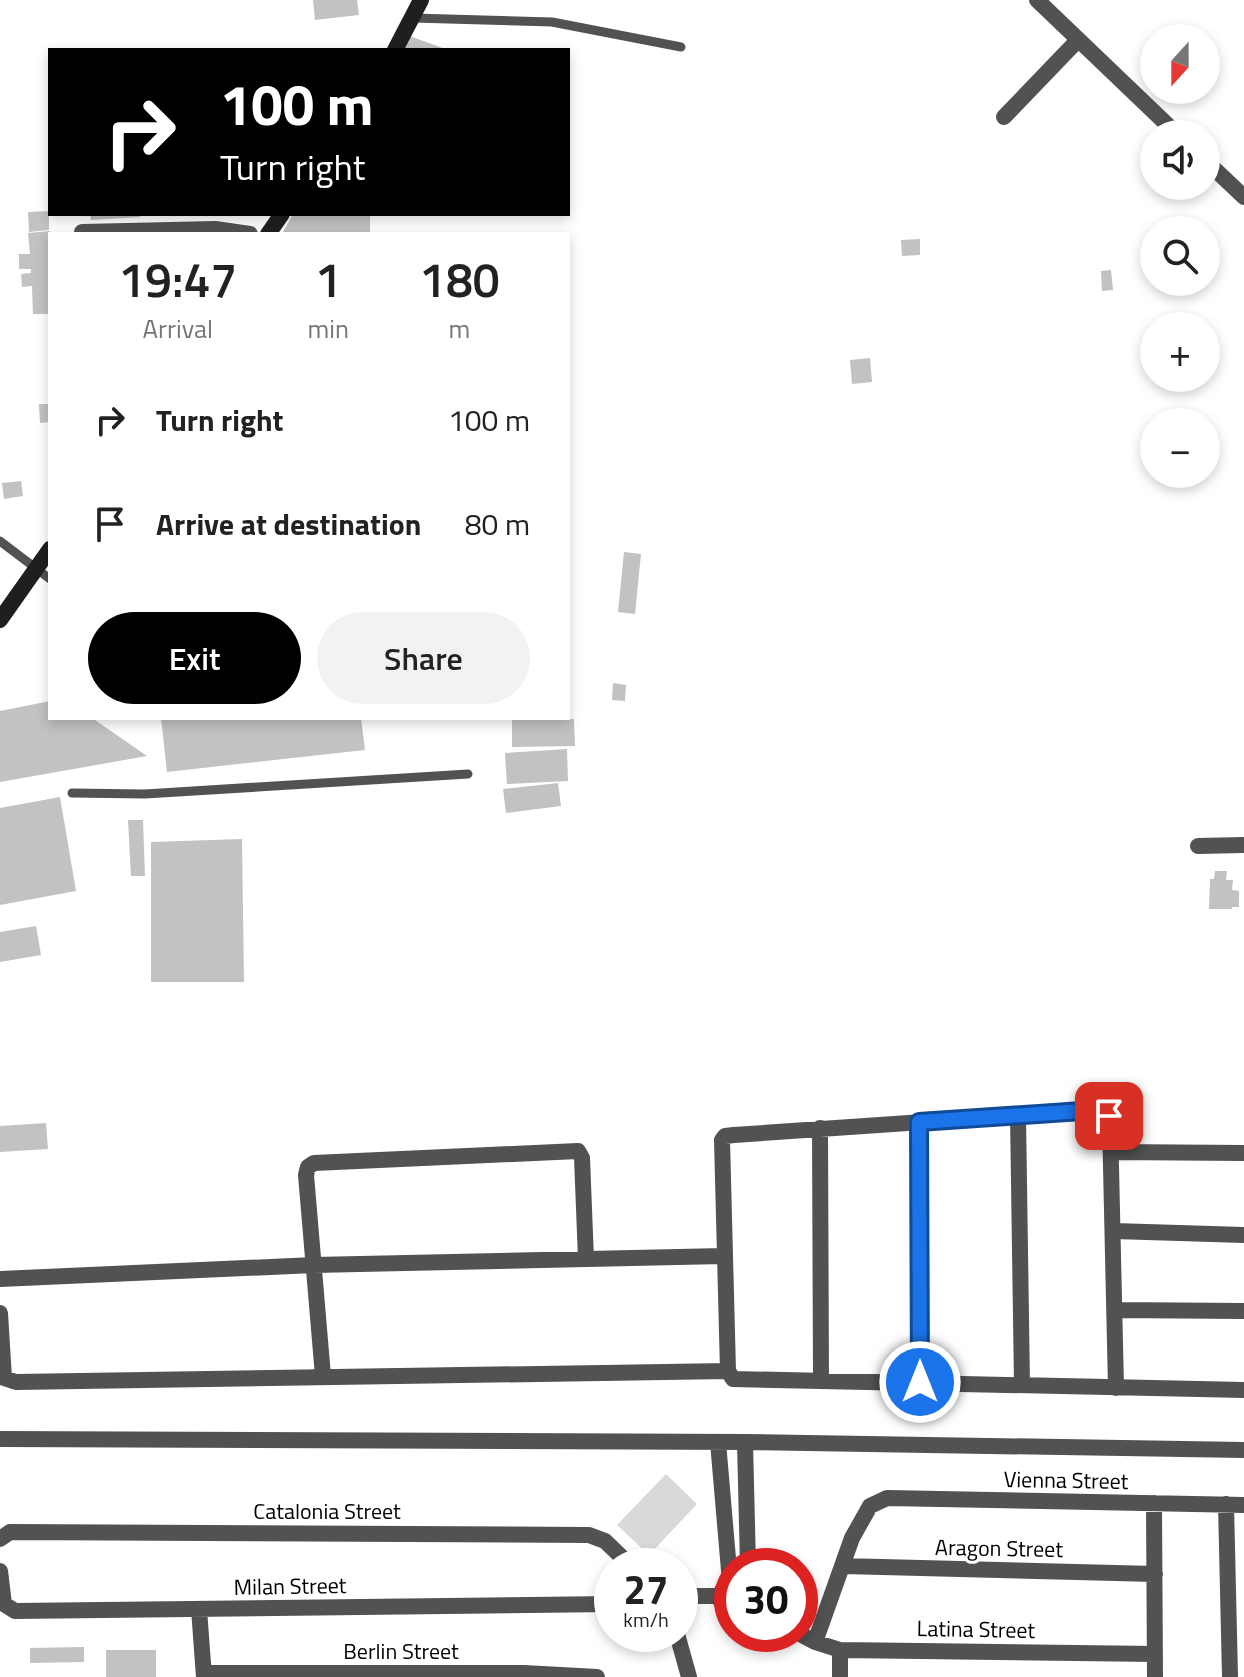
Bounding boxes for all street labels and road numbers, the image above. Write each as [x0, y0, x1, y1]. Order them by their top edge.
street label: Vienna Street [1003, 1462, 1129, 1498]
street label: Catalonia Street [253, 1494, 401, 1528]
street label: Aragon Street [935, 1530, 1064, 1566]
street label: Milan Street [233, 1568, 347, 1604]
street label: Latina Street [916, 1611, 1036, 1647]
street label: Berlin Street [343, 1634, 459, 1668]

